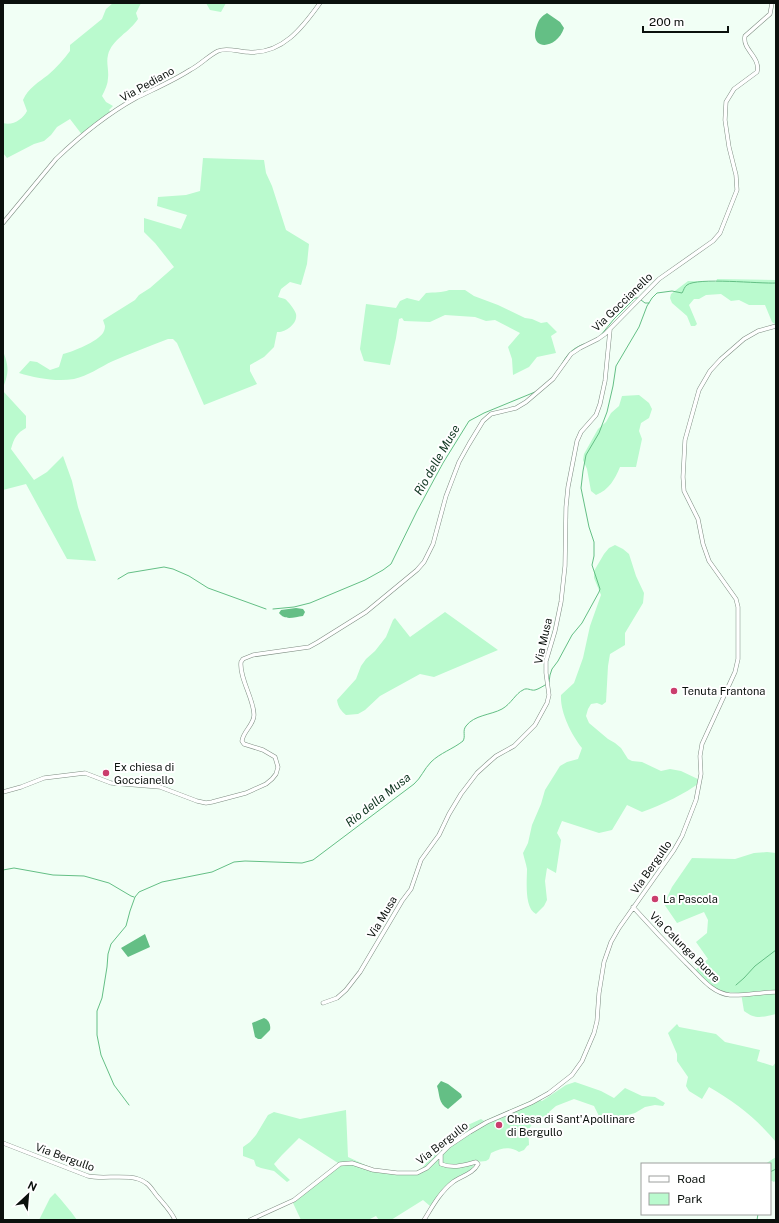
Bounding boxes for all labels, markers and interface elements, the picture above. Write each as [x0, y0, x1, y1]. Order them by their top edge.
scale bar [643, 8, 728, 34]
text: 200 m [649, 15, 684, 29]
street label: Via Pediano [118, 64, 176, 104]
street label: Via Goccianello [589, 270, 655, 334]
water label: Rio delle Muse [411, 422, 463, 498]
street label: Via Musa [532, 617, 554, 665]
place label: Tenuta Frantona [682, 685, 765, 697]
marker: Tenuta Frantona [669, 686, 679, 696]
place label: Ex chiesa di Goccianello [114, 761, 174, 786]
marker: Ex chiesa di Goccianello [101, 768, 111, 778]
water label: Rio della Musa [343, 770, 413, 830]
street label: Via Bergullo [628, 838, 674, 896]
place label: La Pascola [663, 893, 718, 905]
street label: Via Musa [365, 894, 399, 940]
marker: La Pascola [650, 894, 660, 904]
street label: Via Calunga Buore [647, 909, 723, 985]
place label: Chiesa di Sant'Apollinare di Bergullo [507, 1113, 635, 1138]
street label: Via Bergullo [414, 1119, 470, 1167]
marker: Chiesa di Sant'Apollinare di Bergullo [494, 1120, 504, 1130]
street label: Via Bergullo [34, 1141, 96, 1173]
legend [641, 1163, 771, 1215]
text: Road [677, 1172, 705, 1186]
north arrow [8, 1175, 48, 1215]
text: N [26, 1179, 39, 1193]
text: Park [677, 1192, 703, 1206]

